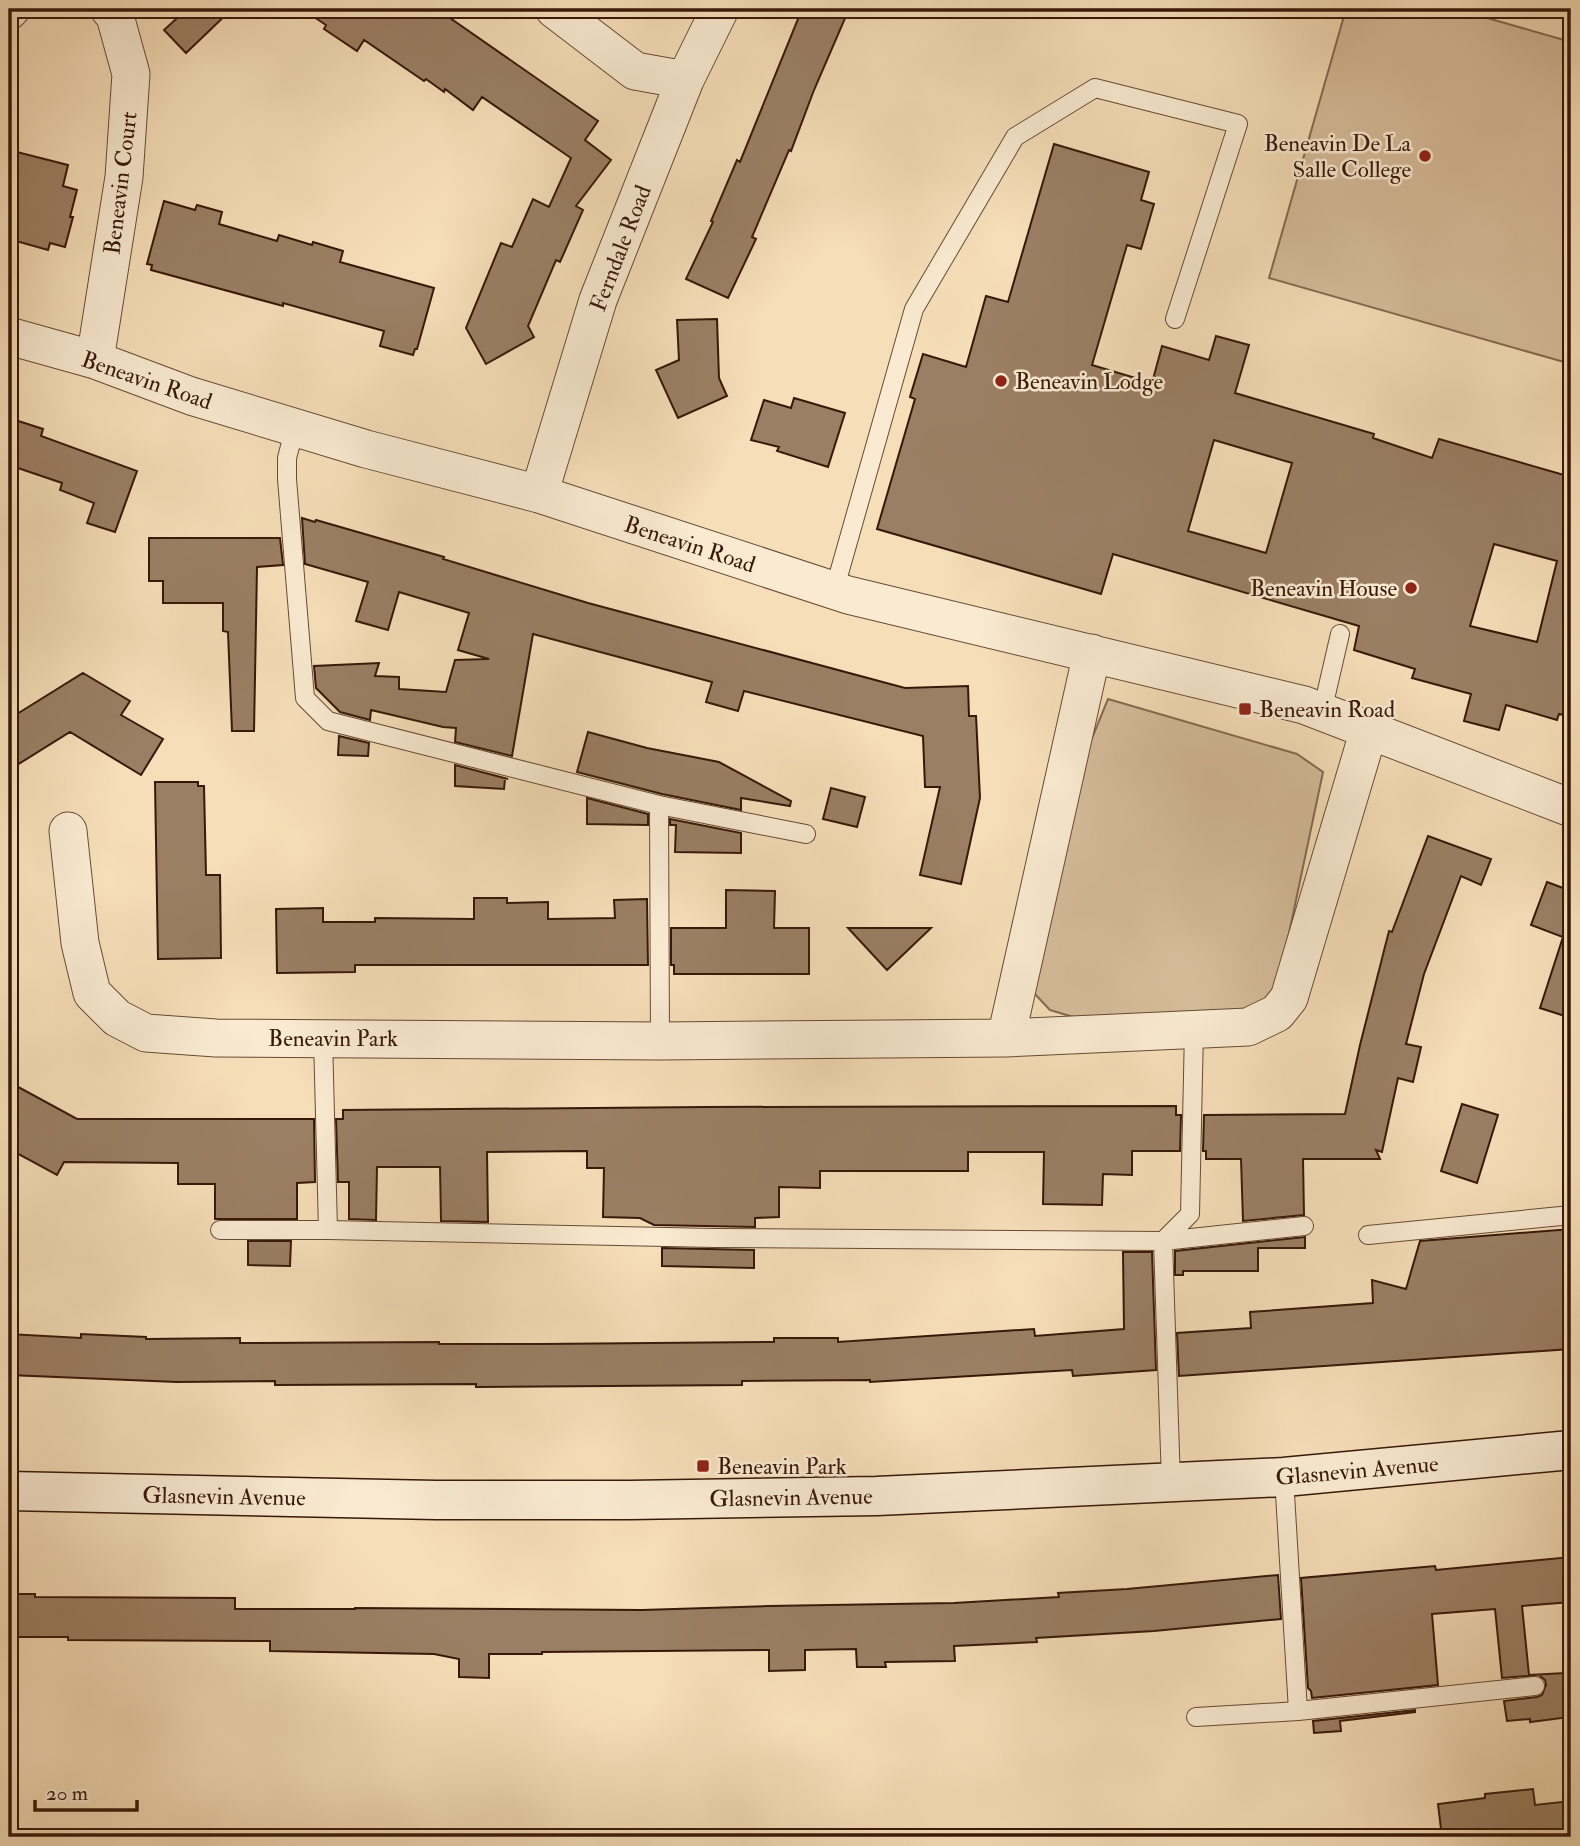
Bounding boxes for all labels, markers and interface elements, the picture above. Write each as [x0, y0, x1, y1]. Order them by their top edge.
street label: Beneavin Court [97, 110, 144, 256]
place label: Beneavin De La Salle College [1264, 129, 1412, 184]
marker: Beneavin De La Salle College [1417, 148, 1433, 164]
street label: Ferndale Road [583, 181, 658, 315]
street label: Beneavin Road [78, 345, 216, 416]
place label: Beneavin Lodge [1015, 367, 1163, 396]
marker: Beneavin Lodge [993, 373, 1009, 389]
street label: Beneavin Road [621, 510, 759, 579]
place label: Beneavin House [1250, 574, 1397, 603]
marker: Beneavin House [1403, 580, 1419, 596]
place label: Beneavin Road [1259, 695, 1395, 724]
marker: Beneavin Road [1237, 701, 1253, 717]
street label: Beneavin Park [268, 1024, 398, 1053]
street label: Glasnevin Avenue [1274, 1449, 1440, 1492]
place label: Beneavin Park [717, 1452, 847, 1481]
marker: Beneavin Park [695, 1458, 711, 1474]
street label: Glasnevin Avenue [142, 1481, 306, 1512]
street label: Glasnevin Avenue [709, 1482, 873, 1513]
scale bar [35, 1769, 136, 1813]
text: 20 m [46, 1780, 88, 1807]

